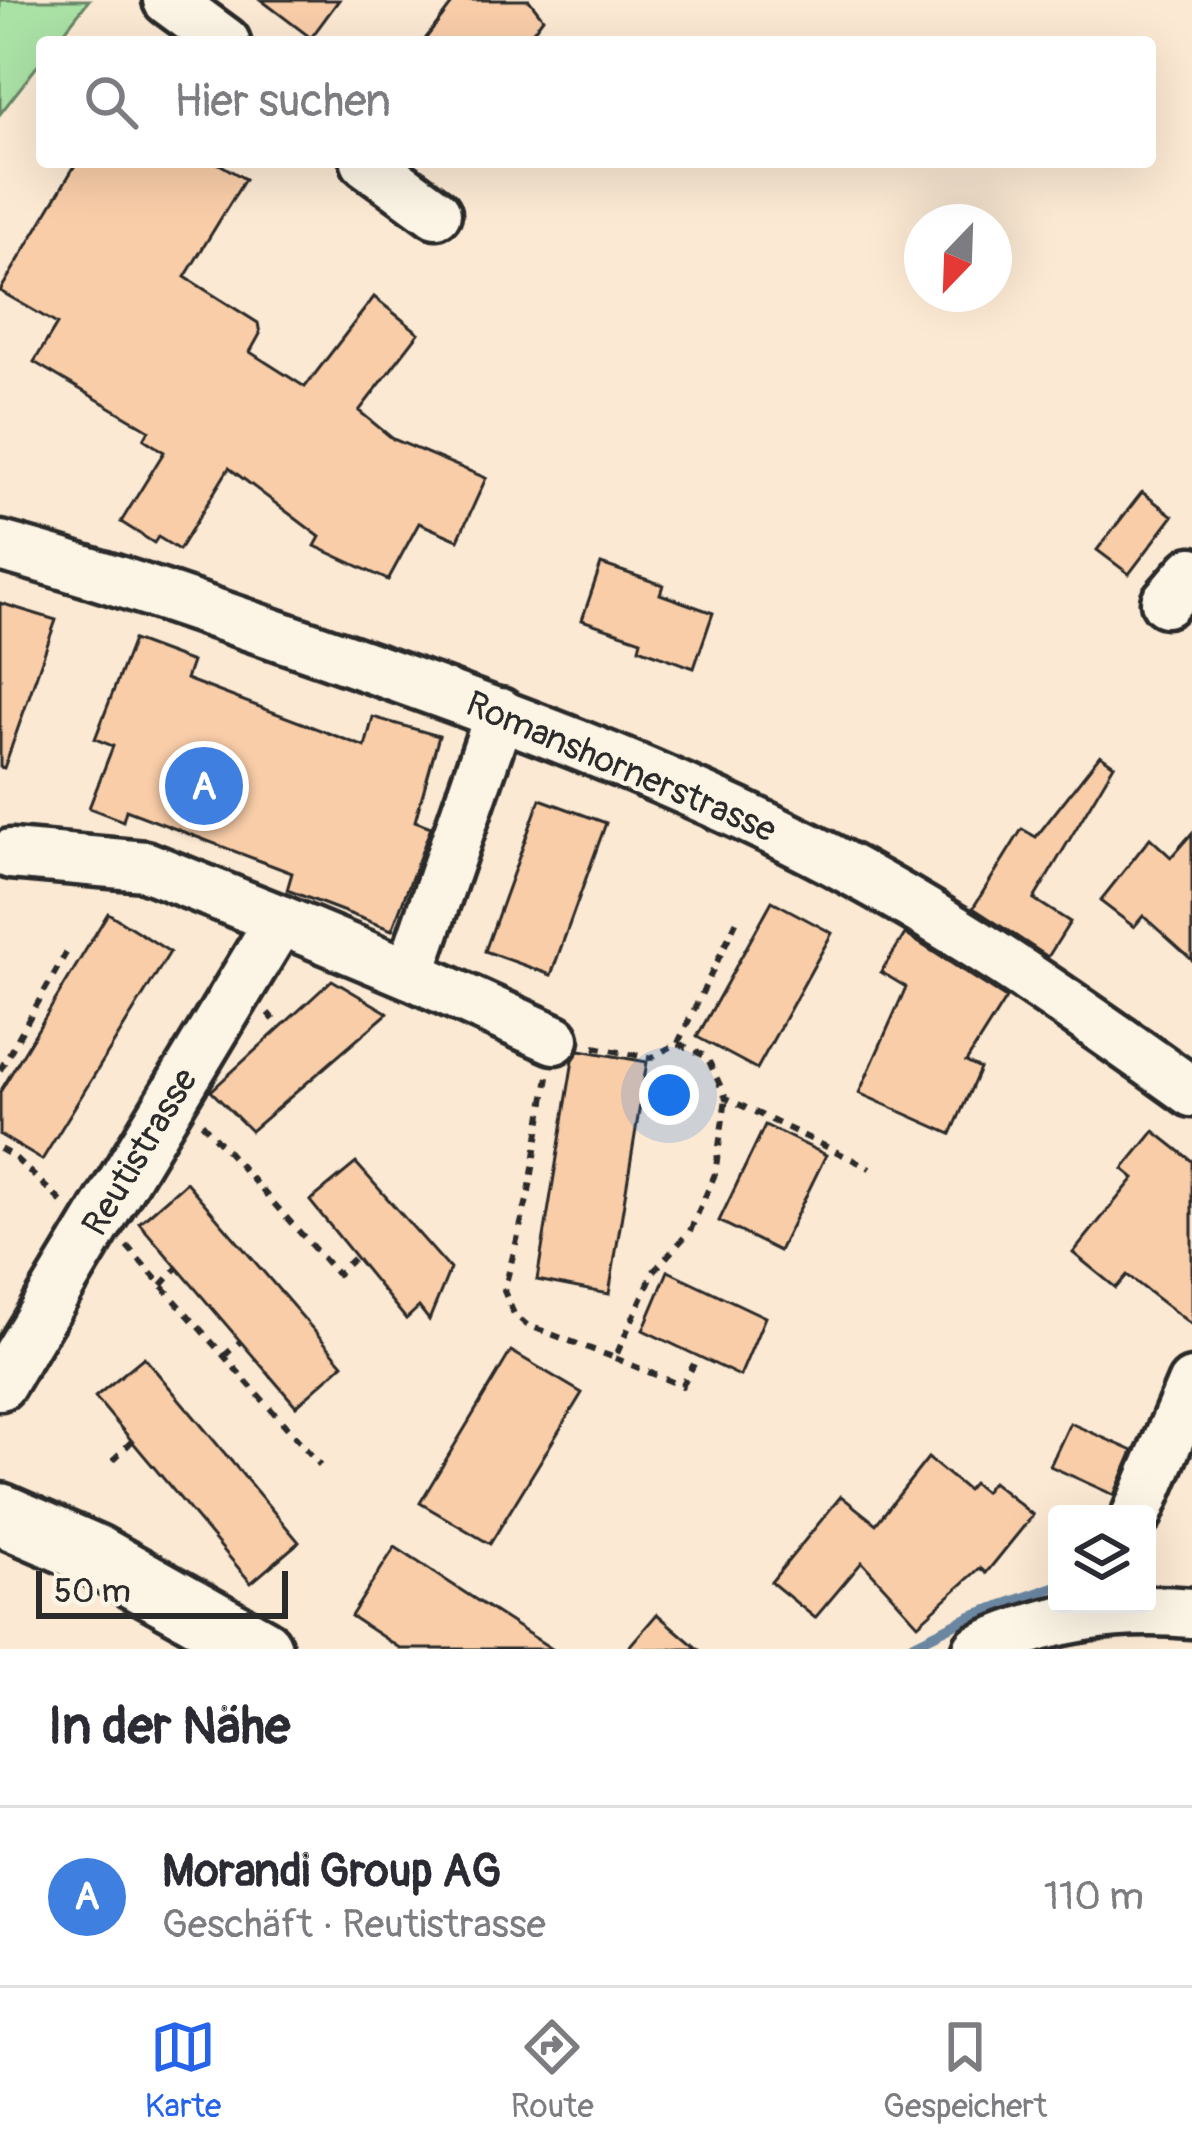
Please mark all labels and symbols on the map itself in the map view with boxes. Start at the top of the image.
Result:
north arrow [904,204,1012,312]
street label: Romanshornerstrasse [459,681,783,853]
pin: A [165,741,243,831]
street label: Reutistrasse [72,1060,208,1244]
your location [639,1065,699,1125]
scale bar [36,1565,288,1618]

